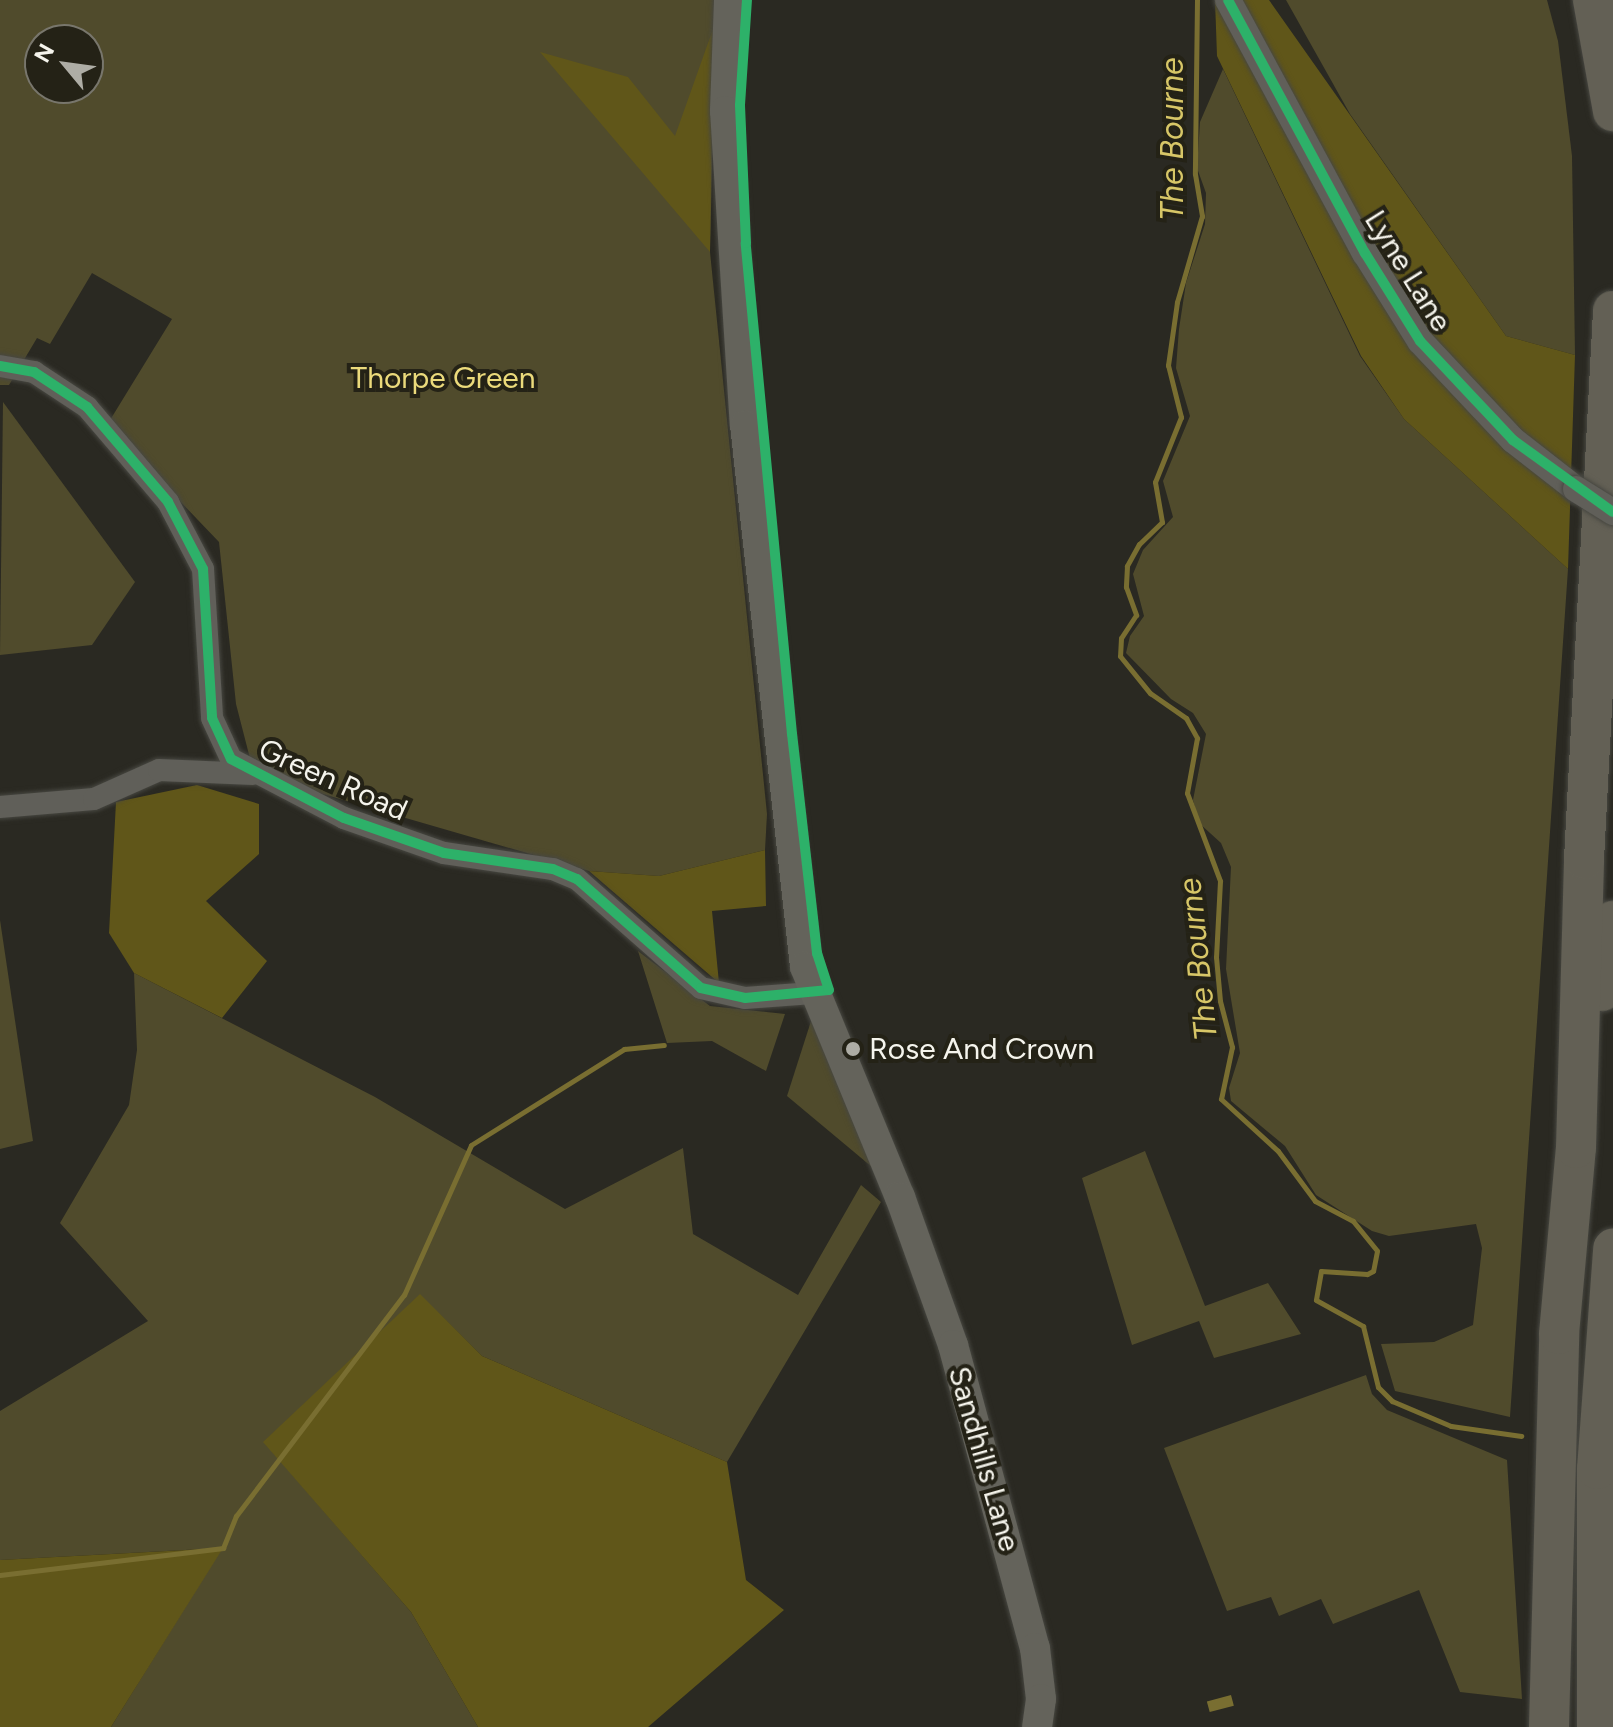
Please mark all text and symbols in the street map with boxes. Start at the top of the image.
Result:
north arrow [24,24,104,104]
text: N [28,39,60,67]
water label: The Bourne [1153,57,1191,221]
street label: Lyne Lane [1357,204,1459,338]
park label: Thorpe Green [351,360,535,396]
street label: Green Road [253,731,413,829]
water label: The Bourne [1170,876,1226,1042]
place label: Rose And Crown [869,1031,1094,1067]
marker: Rose And Crown [844,1040,862,1058]
street label: Sandhills Lane [940,1363,1028,1555]

